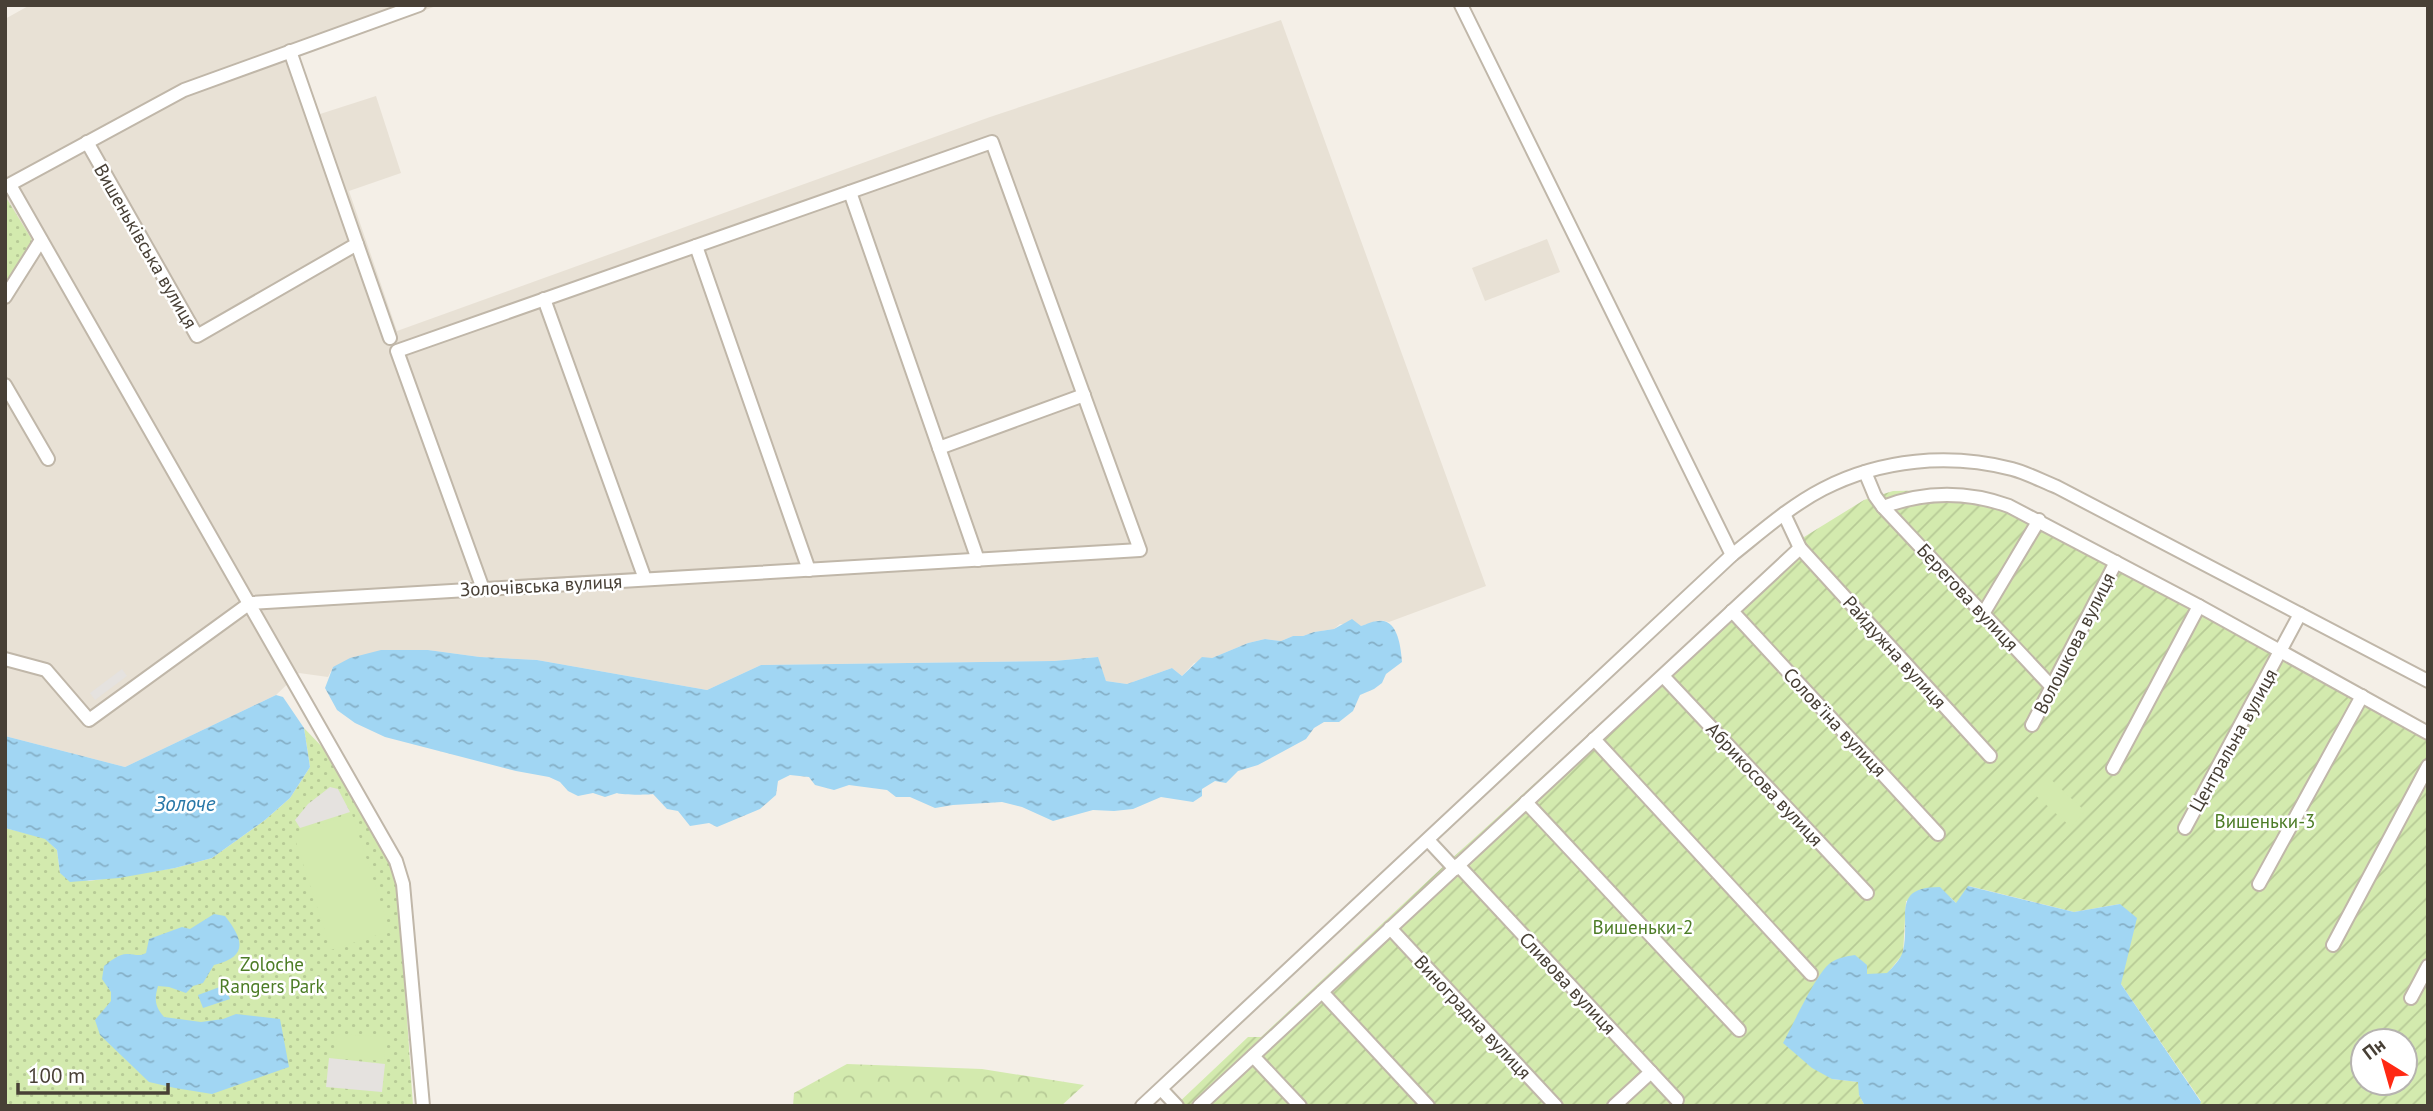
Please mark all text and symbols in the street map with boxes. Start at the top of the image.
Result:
street label: Вишеньківська вулиця [89,159,203,333]
street label: Берегова вулиця [1912,538,2024,656]
street label: Волошкова вулиця [2028,568,2120,718]
street label: Золочівська вулиця [459,569,623,601]
street label: Райдужна вулиця [1838,591,1952,713]
street label: Соловʼїна вулиця [1778,662,1892,782]
street label: Центральна вулиця [2184,664,2282,816]
street label: Абрикосова вулиця [1701,717,1829,851]
water label: Золоче [155,790,216,817]
park label: Вишеньки-3 [2215,809,2315,833]
park label: Вишеньки-2 [1593,915,1693,939]
street label: Сливова вулиця [1514,927,1622,1039]
street label: Виноградна вулиця [1409,950,1537,1084]
park label: Zoloche Rangers Park [219,952,325,998]
north arrow [2349,1027,2419,1097]
text: Пн [2358,1032,2390,1065]
scale bar [18,1052,168,1096]
text: 100 m [28,1062,85,1089]

